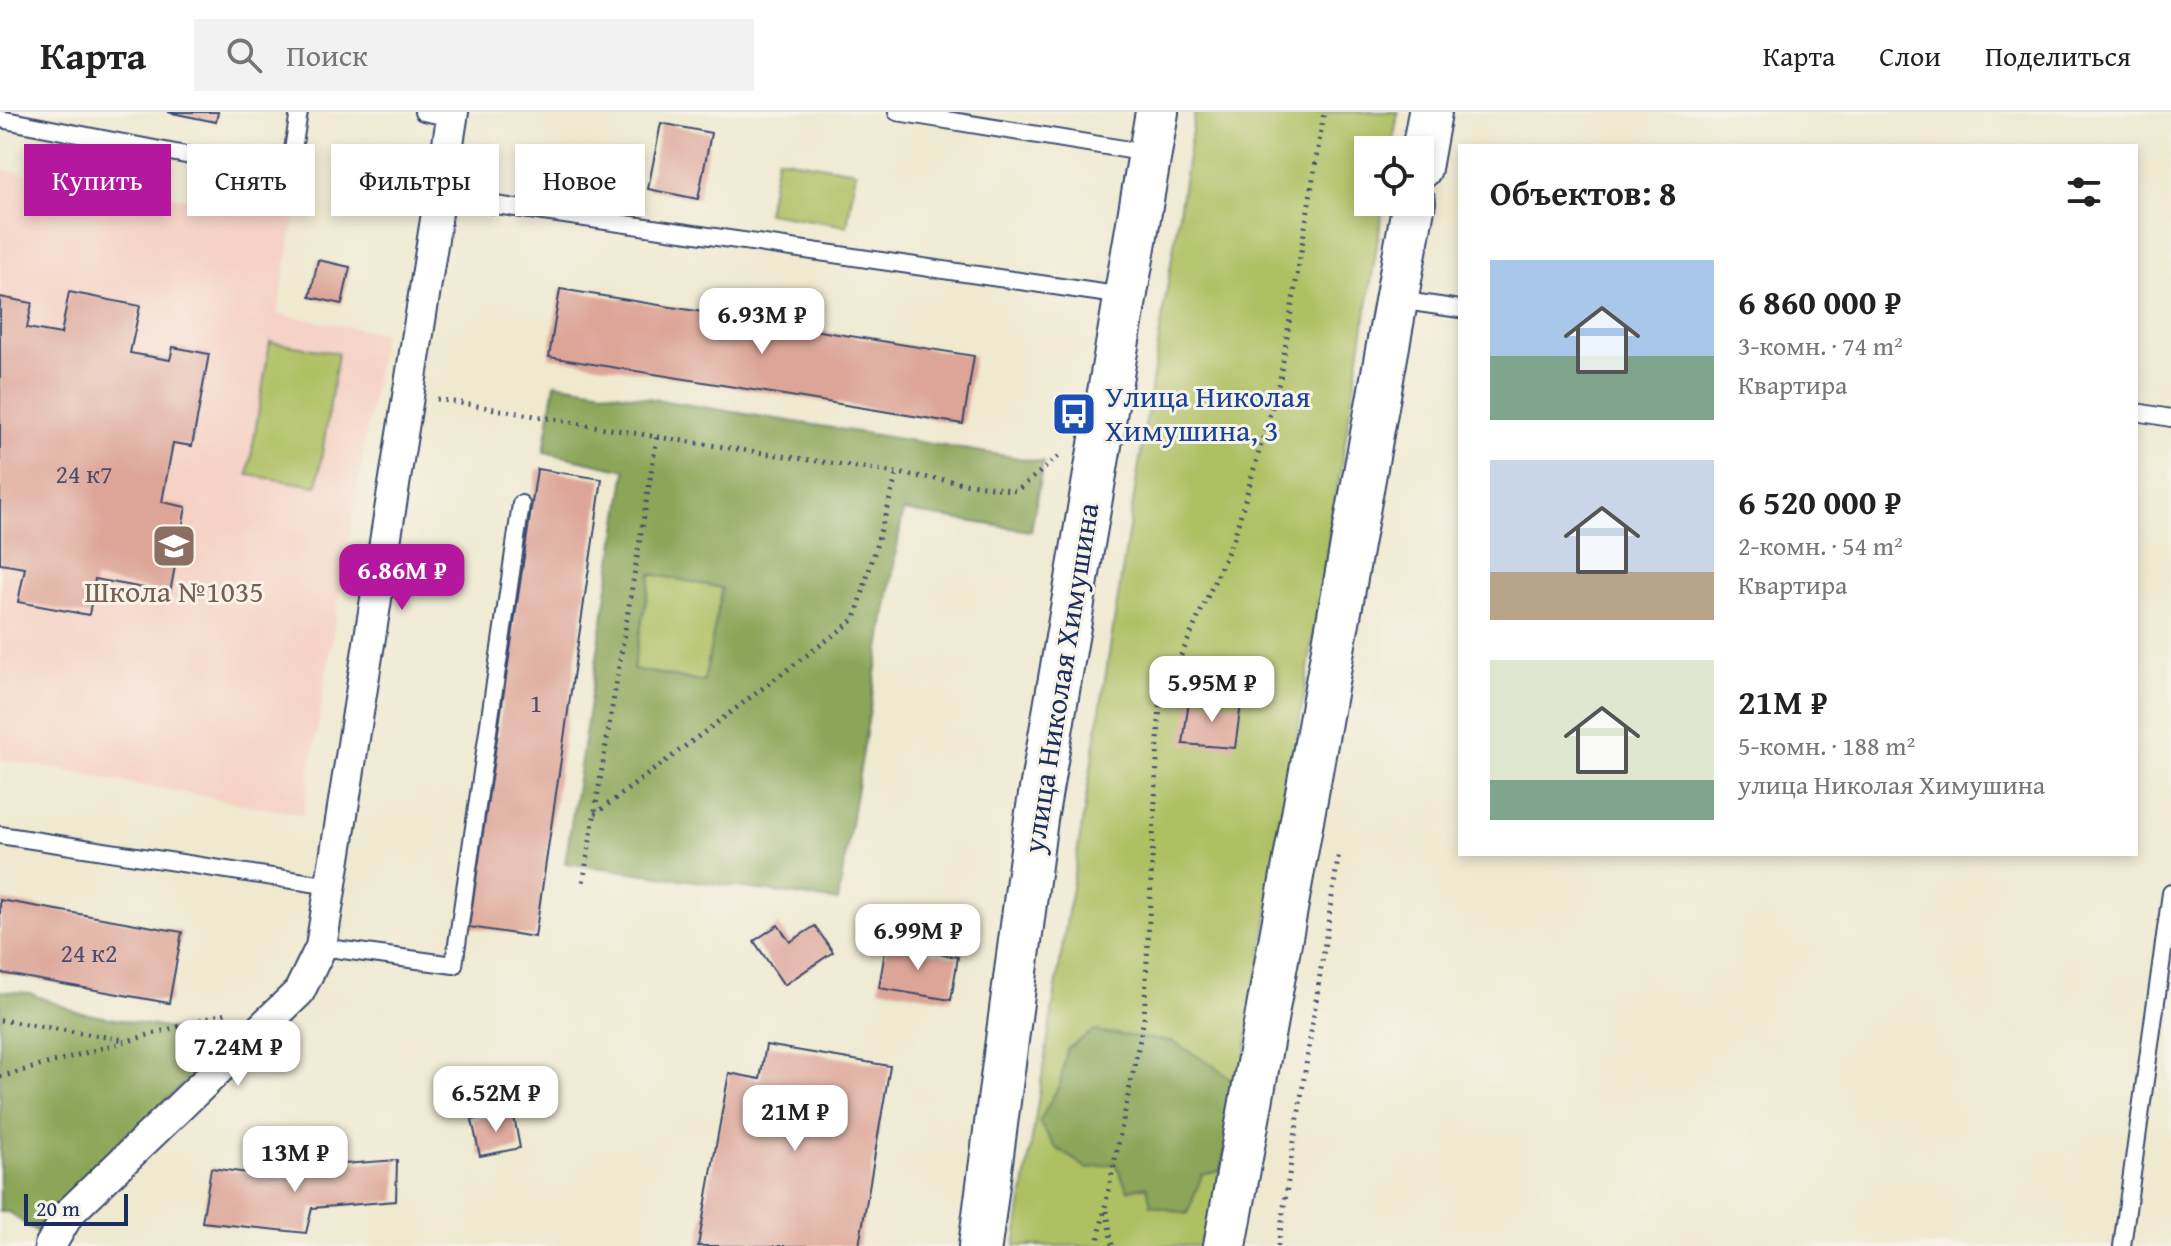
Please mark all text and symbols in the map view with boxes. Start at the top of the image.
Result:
search box [194,19,754,91]
text: Карта [40,27,146,83]
icon: search [222,33,266,77]
text: Поиск [286,33,368,77]
text: Карта [1763,35,1835,76]
text: Слои [1879,35,1941,76]
text: Поделиться [1985,35,2131,76]
map controls [1354,136,1434,216]
button: locate [1354,136,1434,216]
chip: Купить [24,144,171,216]
chip: Снять [187,144,315,216]
chip: Фильтры [331,144,499,216]
chip: Новое [515,144,645,216]
text: Объектов: 8 [1490,168,1676,217]
icon: filters [2062,170,2106,214]
text: 6 860 000 ₽ [1738,277,1901,326]
pin: 6.93M ₽ [688,288,836,356]
icon: home [1554,292,1650,388]
text: 6.93M ₽ [717,294,807,333]
text: 3-комн. · 74 m² [1738,326,1903,365]
text: Квартира [1738,365,1847,404]
place label: Улица Николая Химушина, 3 [1105,374,1310,452]
bus stop icon: Улица Николая Химушина, 3 [1050,390,1098,438]
house number: 24 к7 [56,454,112,493]
text: 6 520 000 ₽ [1738,477,1901,526]
icon: home [1554,492,1650,588]
street label: улица Николая Химушина [1010,499,1110,857]
school or university icon: Школа №1035 [150,522,198,570]
text: 2-комн. · 54 m² [1738,526,1903,565]
pin: 6.86M ₽ [328,544,476,612]
text: 6.86M ₽ [357,550,447,589]
text: Квартира [1738,565,1847,604]
place label: Школа №1035 [84,569,264,613]
pin: 5.95M ₽ [1138,656,1286,724]
text: 5.95M ₽ [1167,662,1257,701]
text: 21M ₽ [1738,677,1828,726]
house number: 1 [530,683,542,722]
icon: home [1554,692,1650,788]
text: 5-комн. · 188 m² [1738,726,1915,765]
text: улица Николая Химушина [1738,765,2045,804]
pin: 6.99M ₽ [844,904,992,972]
text: 6.99M ₽ [873,910,963,949]
house number: 24 к2 [61,933,117,972]
pin: 7.24M ₽ [164,1020,312,1088]
text: 7.24M ₽ [193,1026,283,1065]
pin: 6.52M ₽ [422,1066,570,1134]
text: 6.52M ₽ [451,1072,541,1111]
pin: 21M ₽ [739,1085,851,1153]
text: 21M ₽ [761,1091,829,1130]
pin: 13M ₽ [239,1126,351,1194]
text: 13M ₽ [261,1132,329,1171]
scale bar [24,1190,128,1226]
text: 20 m [36,1192,80,1224]

